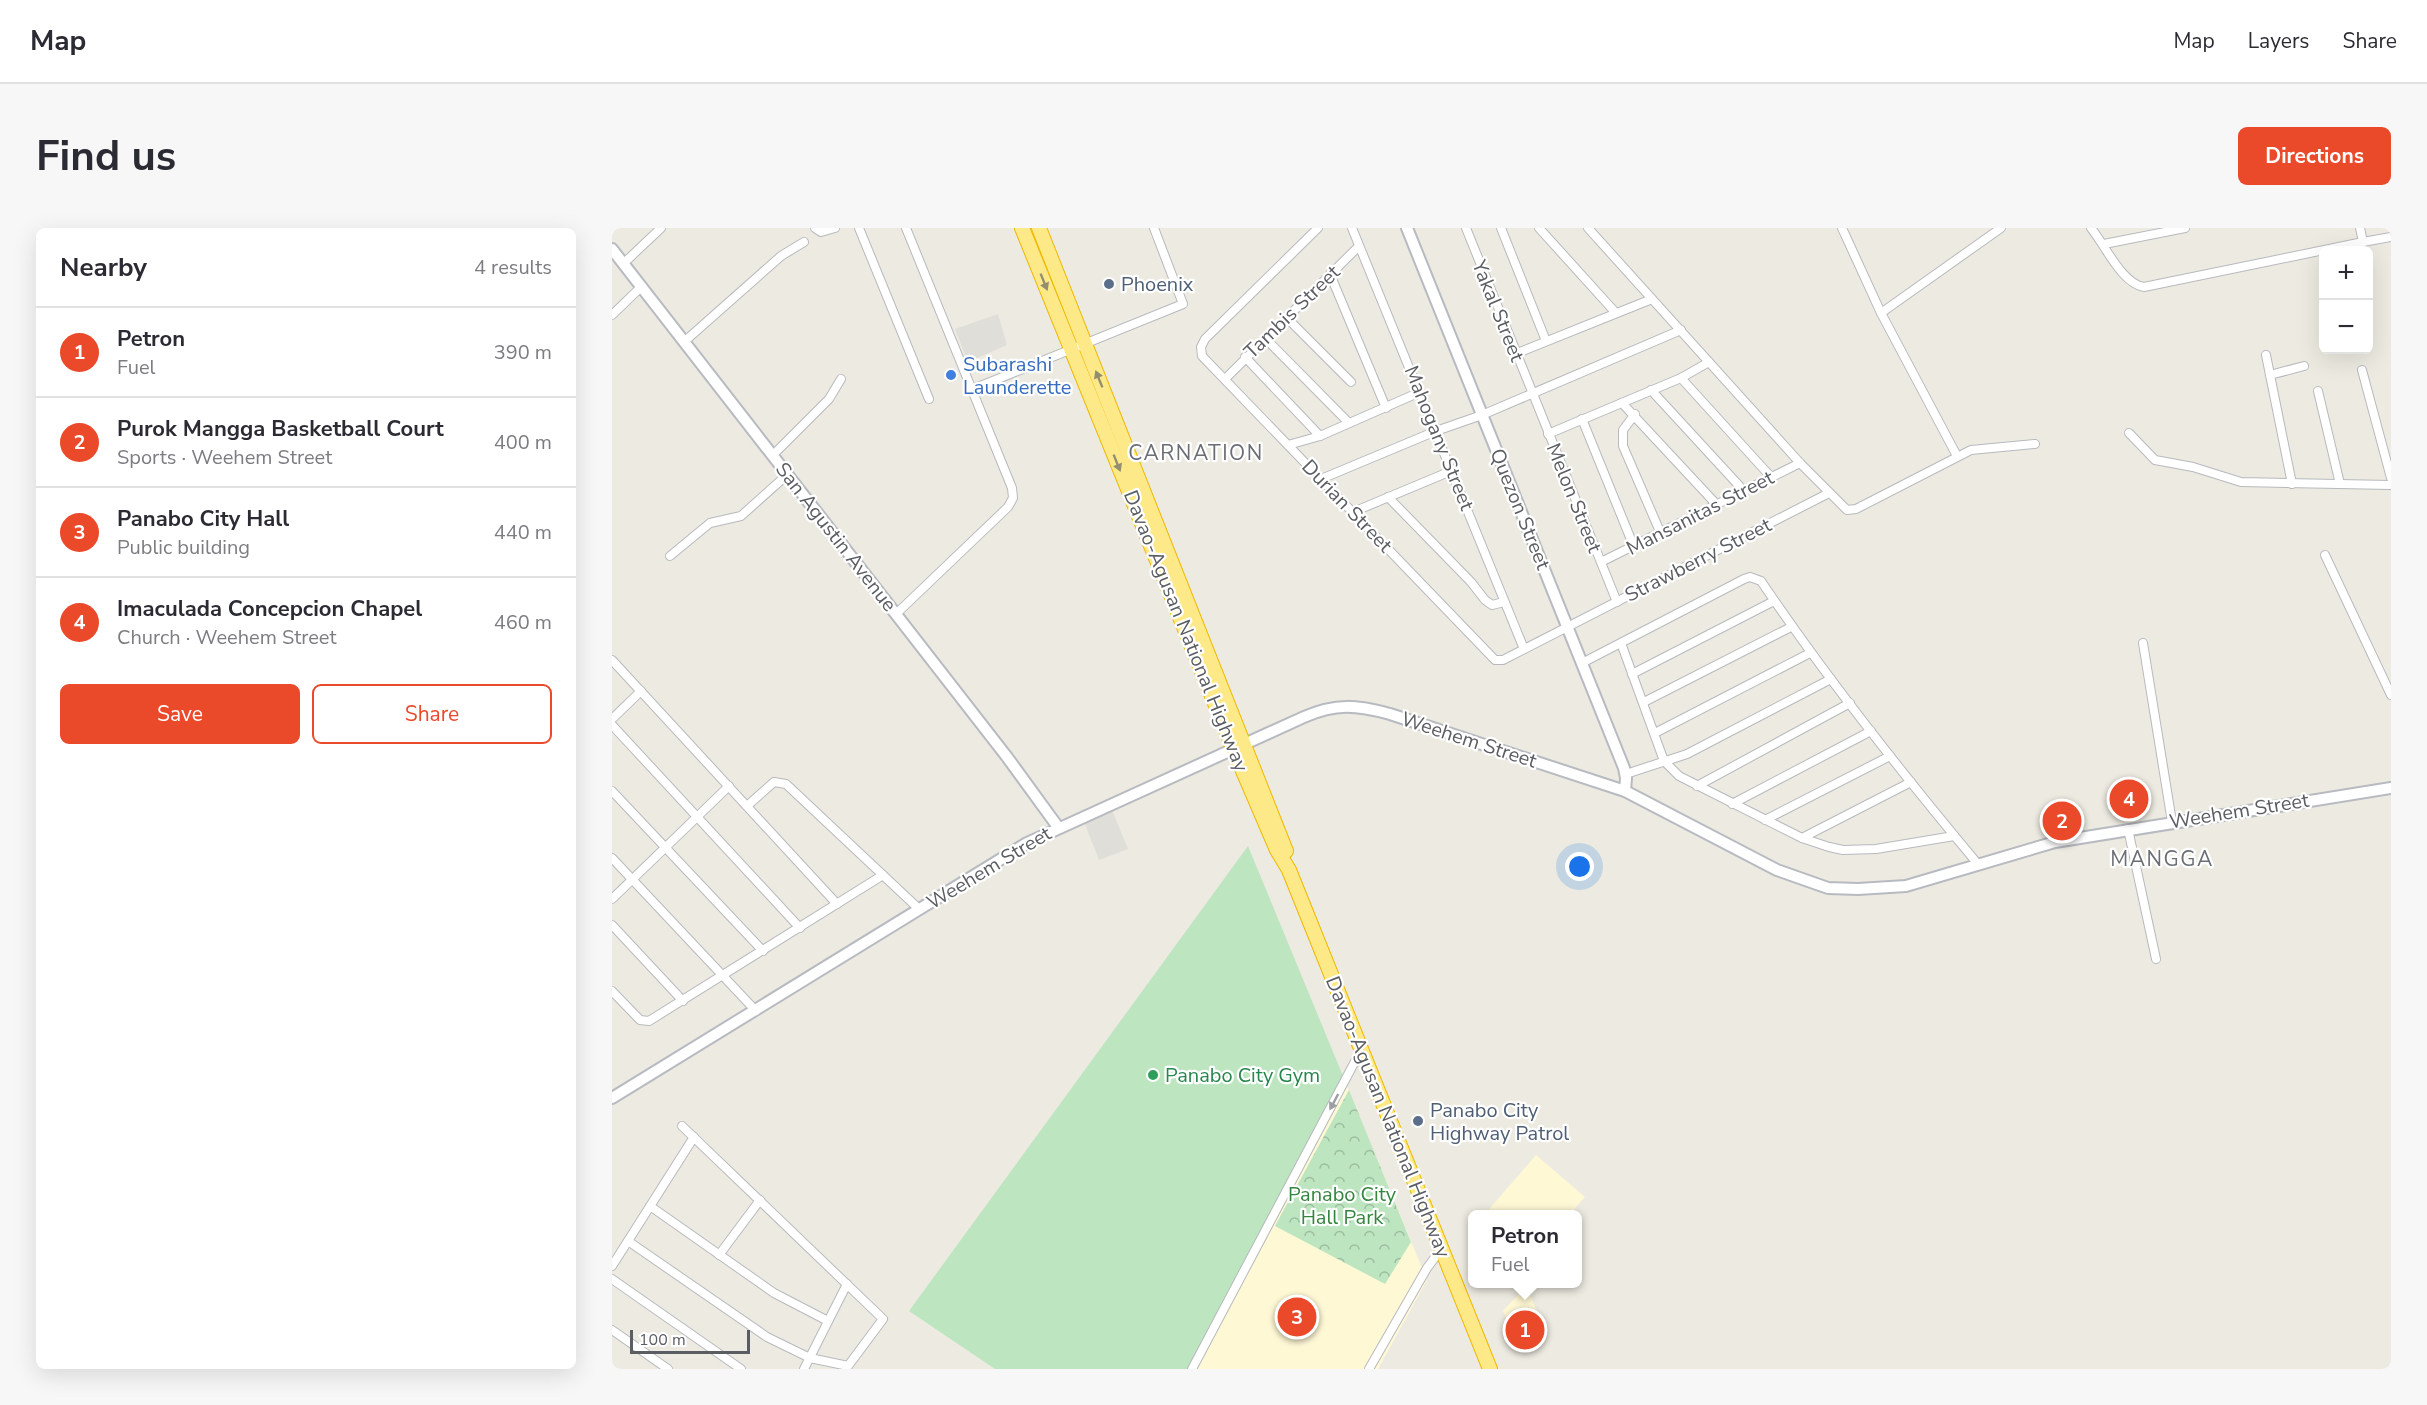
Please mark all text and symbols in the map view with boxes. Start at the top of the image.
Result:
text: Map [30,22,86,60]
text: Map [2173,27,2215,55]
text: Layers [2248,27,2309,55]
text: Share [2342,27,2397,55]
button: Directions [2238,127,2391,185]
text: Find us [36,128,176,185]
map controls [2319,246,2373,354]
button: + [2319,246,2373,300]
text: Nearby [60,250,147,285]
text: 4 results [474,254,552,281]
street label: Yakal Street [1465,255,1531,367]
street label: Tambis Street [1238,259,1347,365]
place label: Phoenix [1121,271,1194,298]
one-way arrow [1040,273,1049,291]
marker: Phoenix [1102,277,1116,291]
button: − [2319,300,2373,354]
text: Petron [117,324,185,354]
text: 1 [74,339,86,366]
text: 390 m [494,339,552,366]
place label: Subarashi Launderette [963,351,1071,401]
text: Fuel [117,354,156,381]
street label: Mahogany Street [1398,362,1481,515]
marker: Subarashi Launderette [944,368,958,382]
one-way arrow [1094,369,1104,387]
text: Purok Mangga Basketball Court [117,414,444,444]
text: 2 [74,429,86,456]
text: 400 m [494,429,552,456]
district label: CARNATION [1128,439,1264,467]
street label: Melon Street [1540,439,1609,558]
text: Sports · Weehem Street [117,444,332,471]
street label: Quezon Street [1483,444,1557,575]
one-way arrow [1113,454,1122,472]
street label: Durian Street [1296,454,1399,559]
street label: San Agustin Avenue [769,457,903,617]
street label: Mansanitas Street [1622,464,1779,562]
street label: Davao-Agusan National Highway [1117,486,1255,776]
text: Panabo City Hall [117,504,289,534]
street label: Strawberry Street [1620,511,1777,609]
text: 3 [74,519,86,546]
text: 440 m [494,519,552,546]
text: Public building [117,534,250,561]
text: Imaculada Concepcion Chapel [117,594,422,624]
text: 4 [74,609,86,636]
text: 460 m [494,609,552,636]
text: Church · Weehem Street [117,624,336,651]
button: Save [60,684,300,744]
button: Share [312,684,552,744]
street label: Weehem Street [1398,705,1541,775]
pin: 4 [2110,776,2149,822]
street label: Weehem Street [2167,786,2312,835]
pin: 2 [2042,798,2082,844]
street label: Weehem Street [922,820,1057,916]
district label: MANGGA [2110,845,2214,873]
your location [1565,852,1594,881]
street label: Davao-Agusan National Highway [1319,972,1457,1262]
place label: Panabo City Gym [1165,1062,1320,1089]
marker: Panabo City Gym [1146,1068,1160,1082]
one-way arrow [1329,1094,1339,1111]
place label: Panabo City Highway Patrol [1430,1097,1569,1147]
marker: Panabo City Highway Patrol [1411,1114,1425,1128]
park label: Panabo City Hall Park [1288,1181,1397,1231]
popup [1468,1210,1582,1288]
text: Petron [1491,1221,1559,1251]
text: Fuel [1491,1251,1529,1278]
pin: 3 [1278,1294,1316,1340]
pin: 1 [1506,1308,1544,1352]
scale bar [630,1327,750,1354]
text: 100 m [639,1329,686,1351]

